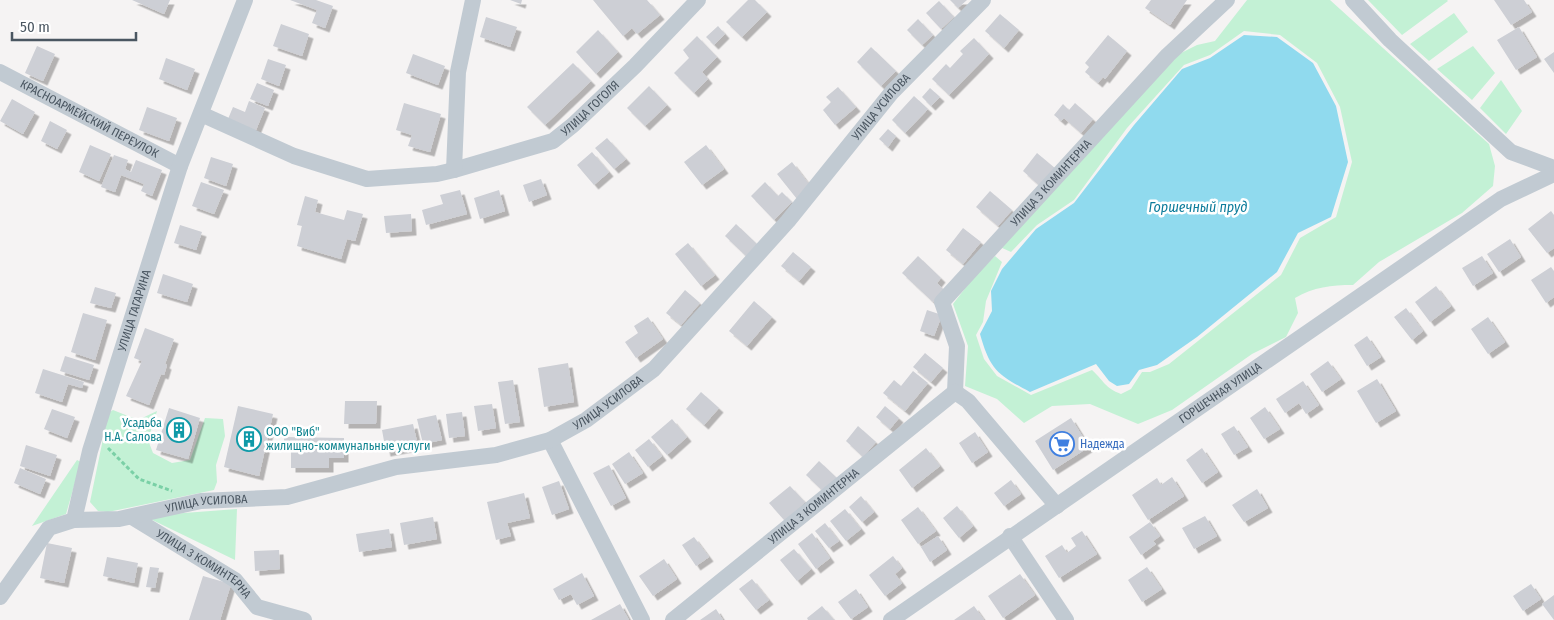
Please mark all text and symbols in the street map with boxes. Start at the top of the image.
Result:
scale bar [12,10,136,42]
text: 50 m [20,18,50,36]
street label: УЛИЦА УСИЛОВА [848,70,914,144]
street label: КРАСНОАРМЕЙСКИЙ ПЕРЕУЛОК [18,77,162,161]
street label: УЛИЦА ГОГОЛЯ [557,78,622,139]
street label: УЛИЦА 3 КОМИНТЕРНА [1007,136,1095,230]
water label: Горшечный пруд [1148,199,1248,216]
street label: УЛИЦА ГАГАРИНА [115,267,154,354]
street label: ГОРШЕЧНАЯ УЛИЦА [1176,359,1265,426]
street label: УЛИЦА УСИЛОВА [570,372,646,433]
place label: Усадьба Н.А. Салова [104,416,162,444]
building icon: Усадьба Н.А. Салова [166,417,192,443]
place label: ООО "Виб" жилищно-коммунальные услуги [266,425,430,453]
building icon: ООО "Виб" жилищно-коммунальные услуги [236,426,262,452]
supermarket icon: Надежда [1049,431,1075,457]
place label: Надежда [1080,437,1125,451]
street label: УЛИЦА 3 КОМИНТЕРНА [765,465,862,548]
street label: УЛИЦА УСИЛОВА [163,492,248,516]
street label: УЛИЦА 3 КОМИНТЕРНА [153,526,254,602]

